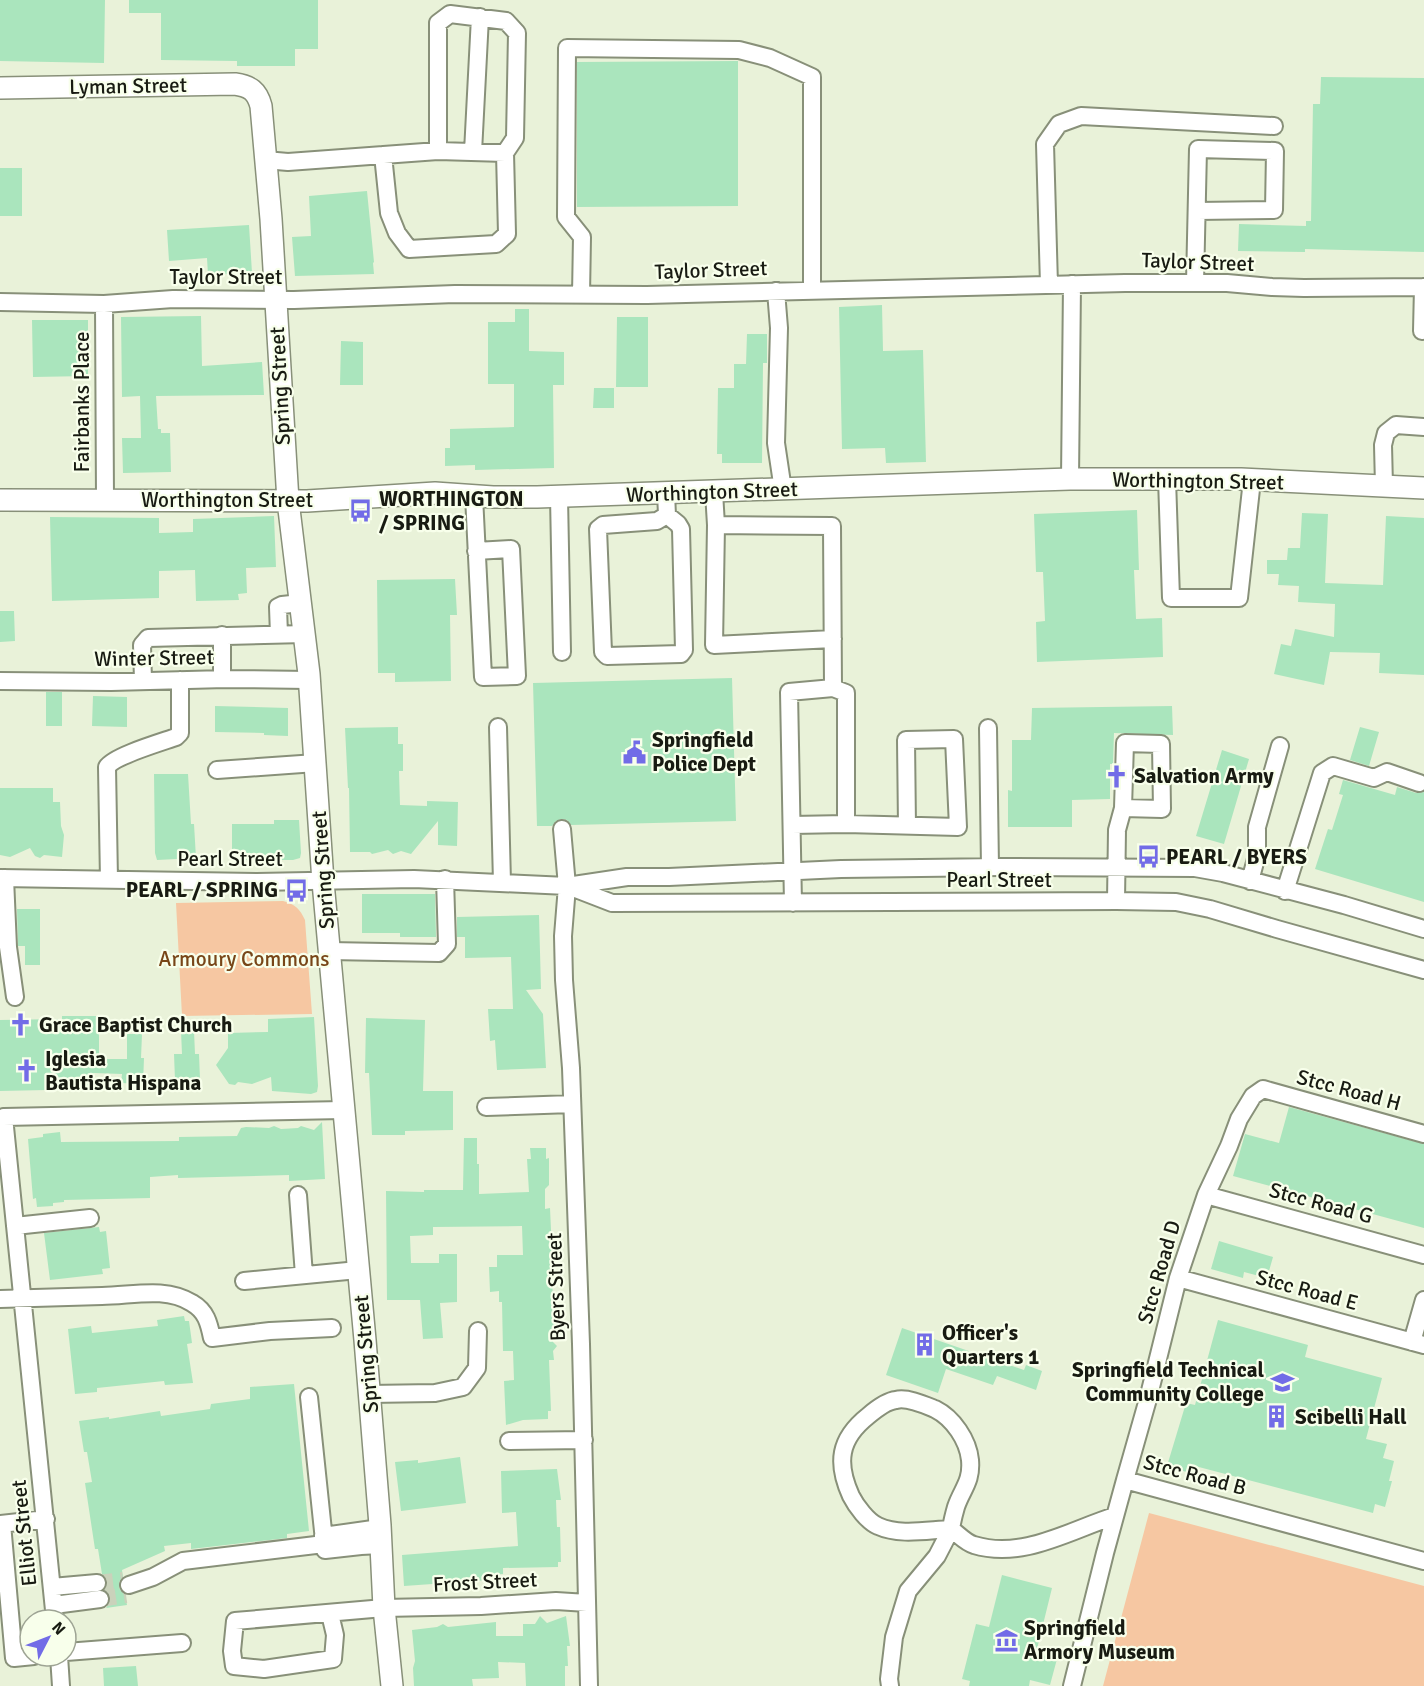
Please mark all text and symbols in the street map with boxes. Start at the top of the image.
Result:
street label: Lyman Street [69,72,187,100]
street label: Taylor Street [1141,247,1255,277]
street label: Taylor Street [654,255,768,285]
street label: Taylor Street [170,264,282,290]
street label: Spring Street [264,326,296,446]
street label: Fairbanks Place [69,332,95,472]
street label: Worthington Street [1112,467,1284,495]
street label: Worthington Street [626,476,798,508]
place label: WORTHINGTON / SPRING [379,486,524,536]
street label: Worthington Street [141,487,313,513]
bus stop icon: WORTHINGTON / SPRING [348,498,374,524]
street label: Winter Street [94,644,214,672]
place label: Springfield Police Dept [652,727,756,777]
public building icon: Springfield Police Dept [621,739,647,765]
church icon: Salvation Army [1103,763,1129,789]
place label: Salvation Army [1134,763,1274,789]
street label: Spring Street [306,810,340,930]
bus stop icon: PEARL / BYERS [1135,844,1161,870]
place label: PEARL / BYERS [1166,844,1307,870]
street label: Pearl Street [177,846,283,872]
street label: Pearl Street [946,867,1052,893]
place label: PEARL / SPRING [126,877,278,903]
bus stop icon: PEARL / SPRING [283,877,309,903]
park label: Armoury Commons [159,946,329,972]
church icon: Grace Baptist Church [8,1012,34,1038]
place label: Grace Baptist Church [39,1012,232,1038]
place label: Iglesia Bautista Hispana [45,1046,201,1096]
church icon: Iglesia Bautista Hispana [14,1058,40,1084]
street label: Stcc Road H [1294,1064,1404,1116]
street label: Stcc Road G [1266,1177,1376,1229]
street label: Stcc Road D [1132,1217,1186,1327]
street label: Byers Street [541,1232,571,1342]
street label: Stcc Road E [1253,1264,1361,1316]
street label: Spring Street [348,1294,384,1414]
place label: Officer's Quarters 1 [942,1320,1039,1370]
building icon: Officer's Quarters 1 [911,1332,937,1358]
place label: Springfield Technical Community College [1072,1357,1264,1407]
school or university icon: Springfield Technical Community College [1269,1369,1295,1395]
building icon: Scibelli Hall [1264,1404,1290,1430]
place label: Scibelli Hall [1295,1404,1407,1430]
street label: Stcc Road B [1141,1449,1249,1501]
street label: Elliot Street [5,1478,43,1588]
street label: Frost Street [432,1566,538,1598]
north arrow [18,1608,78,1668]
place label: Springfield Armory Museum [1024,1615,1175,1665]
text: N [47,1618,70,1639]
museum icon: Springfield Armory Museum [993,1627,1019,1653]

